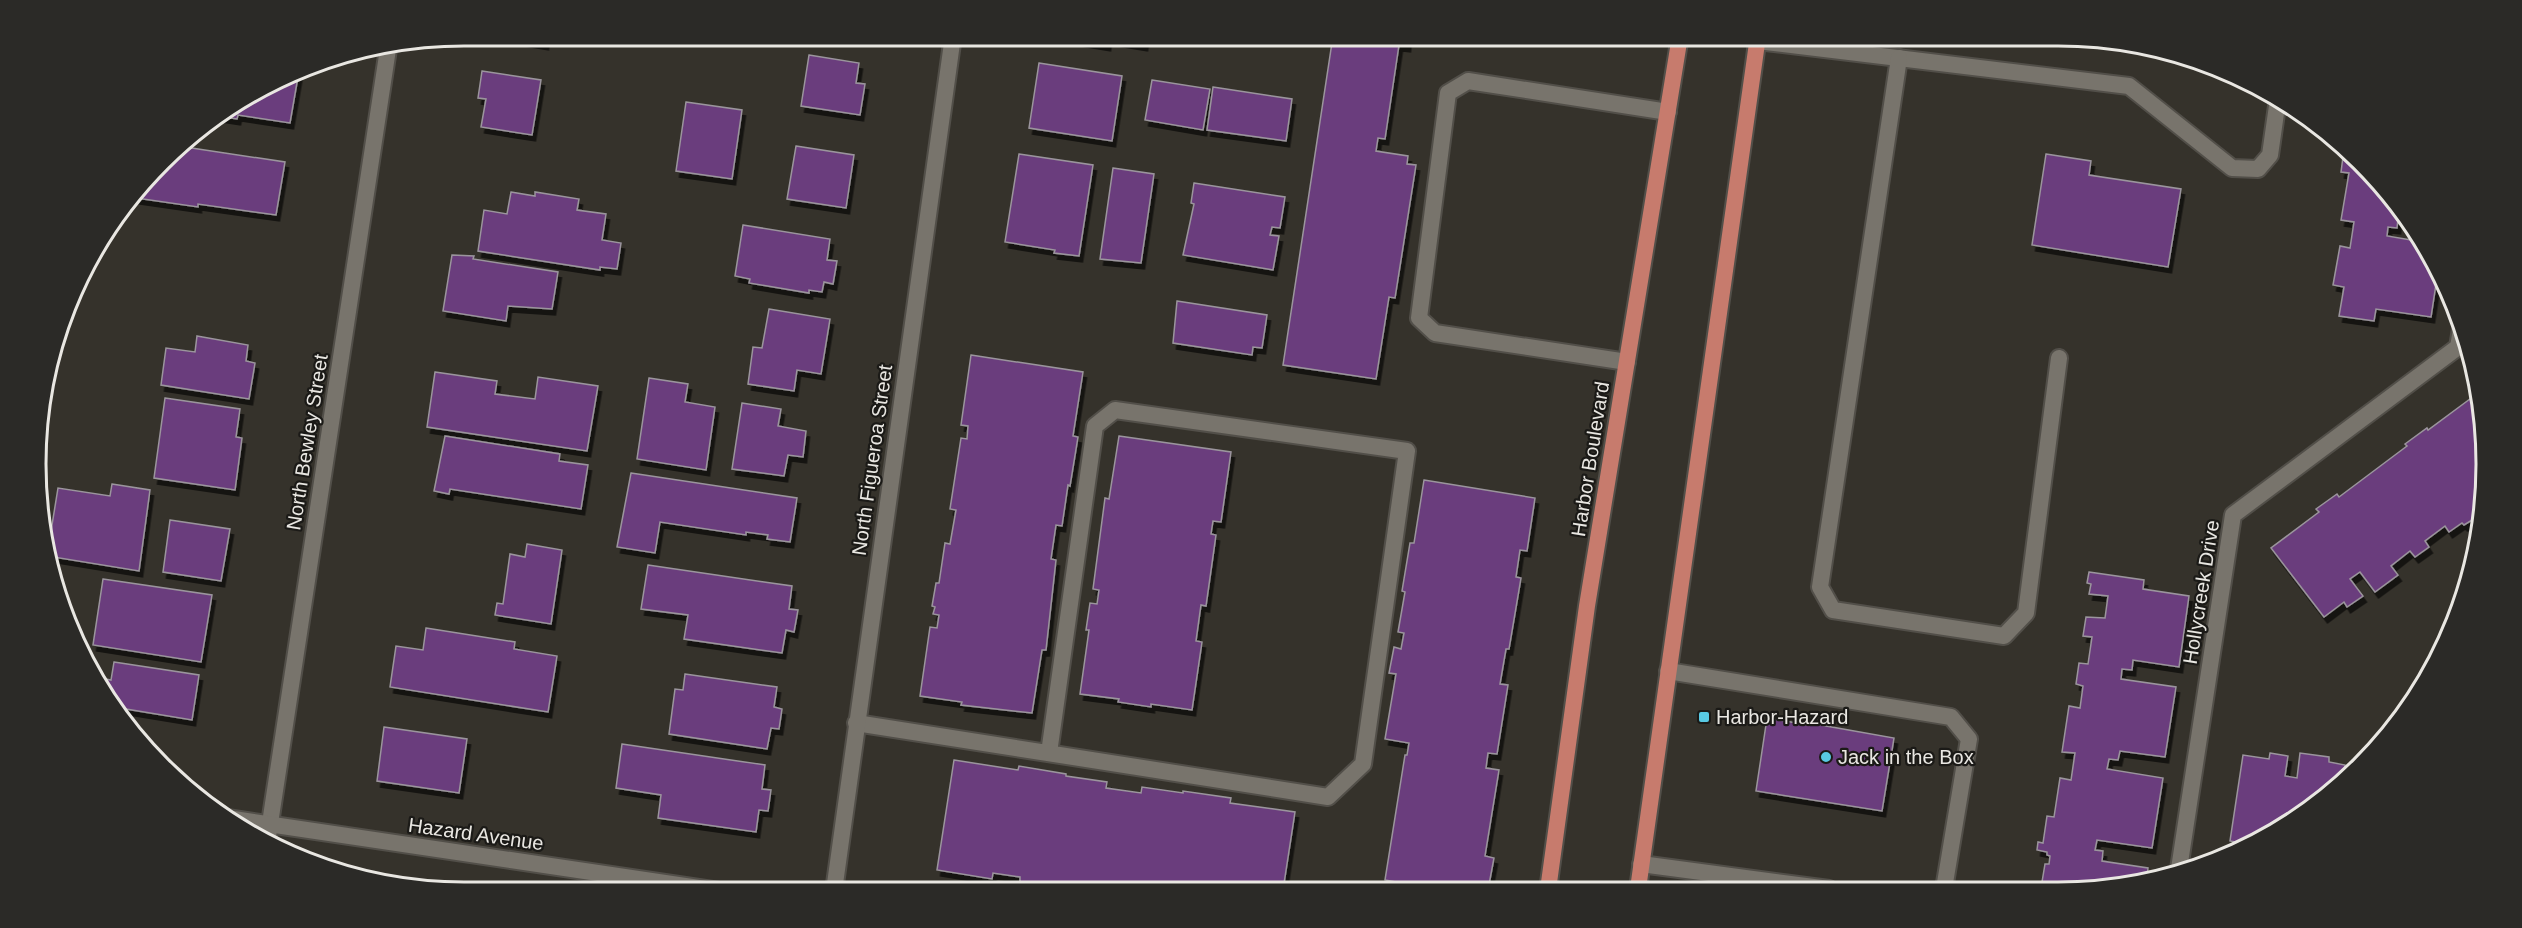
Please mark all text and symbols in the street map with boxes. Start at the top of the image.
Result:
street label: North Bewley Street [282,352,332,532]
street label: North Figueroa Street [848,363,896,557]
street label: Harbor Boulevard [1567,380,1613,538]
street label: Hollycreek Drive [2179,518,2223,666]
place label: Harbor-Hazard [1716,706,1848,728]
marker: Harbor-Hazard [1697,710,1711,724]
place label: Jack in the Box [1838,746,1974,768]
marker: Jack in the Box [1819,750,1833,764]
street label: Hazard Avenue [407,814,545,854]

